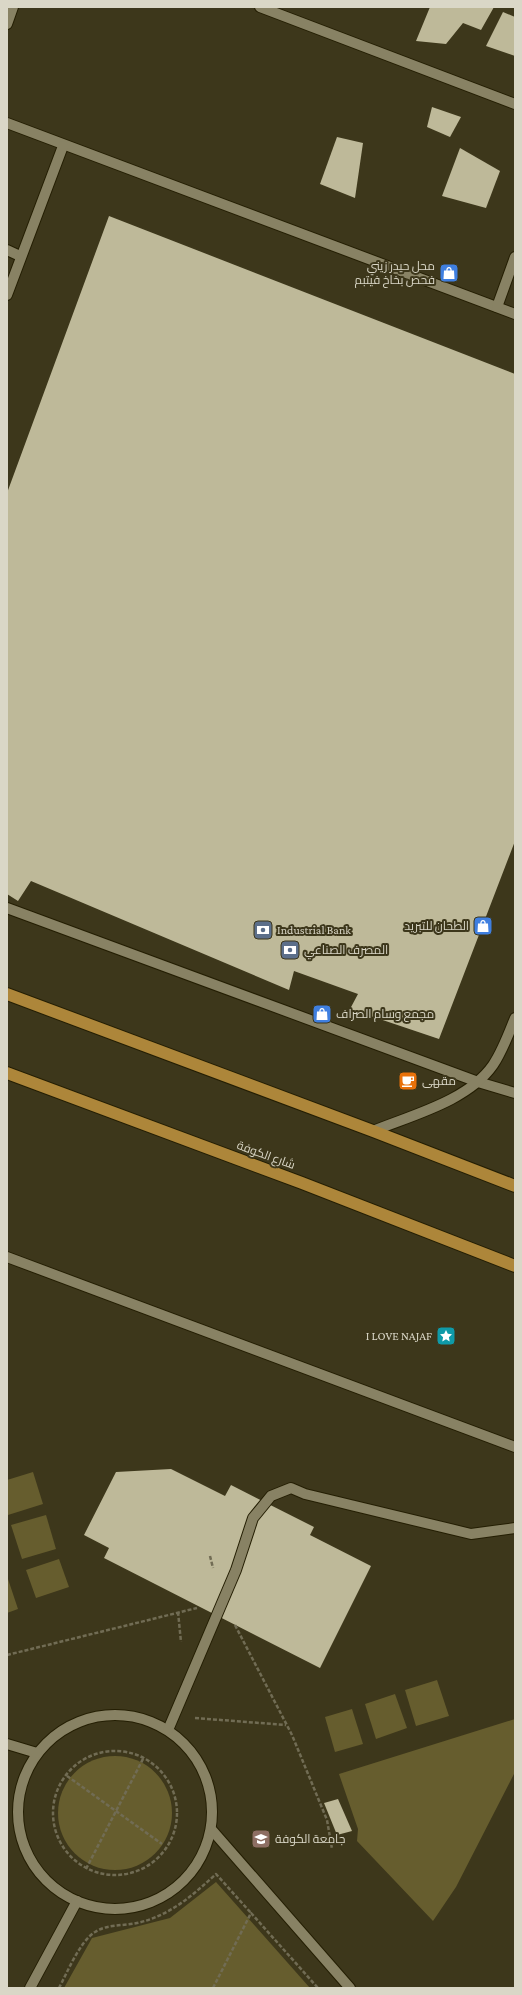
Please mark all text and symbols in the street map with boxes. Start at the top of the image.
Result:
place label: محل حيدر زيني فحص بخاخ فيتبم [355,259,435,288]
shop icon: محل حيدر زيني فحص بخاخ فيتبم [438,262,460,284]
shop icon: الطحان للتبريد [472,915,494,937]
bank icon: Industrial Bank [252,919,274,941]
place label: الطحان للتبريد [404,919,469,933]
place label: Industrial Bank [277,923,351,937]
bank icon: المصرف الصناعي [279,939,301,961]
place label: المصرف الصناعي [304,943,388,960]
shop icon: مجمع وسام الصراف [311,1003,333,1025]
place label: مجمع وسام الصراف [336,1007,434,1022]
cafe icon: مقهى [397,1070,419,1092]
place label: مقهى [422,1074,456,1088]
street label: شارع الكوفة [235,1138,297,1173]
place icon: I LOVE NAJAF [435,1325,457,1347]
place label: I LOVE NAJAF [366,1329,432,1343]
school or university icon: جامعة الكوفة [250,1828,272,1850]
place label: جامعة الكوفة [275,1832,345,1846]

